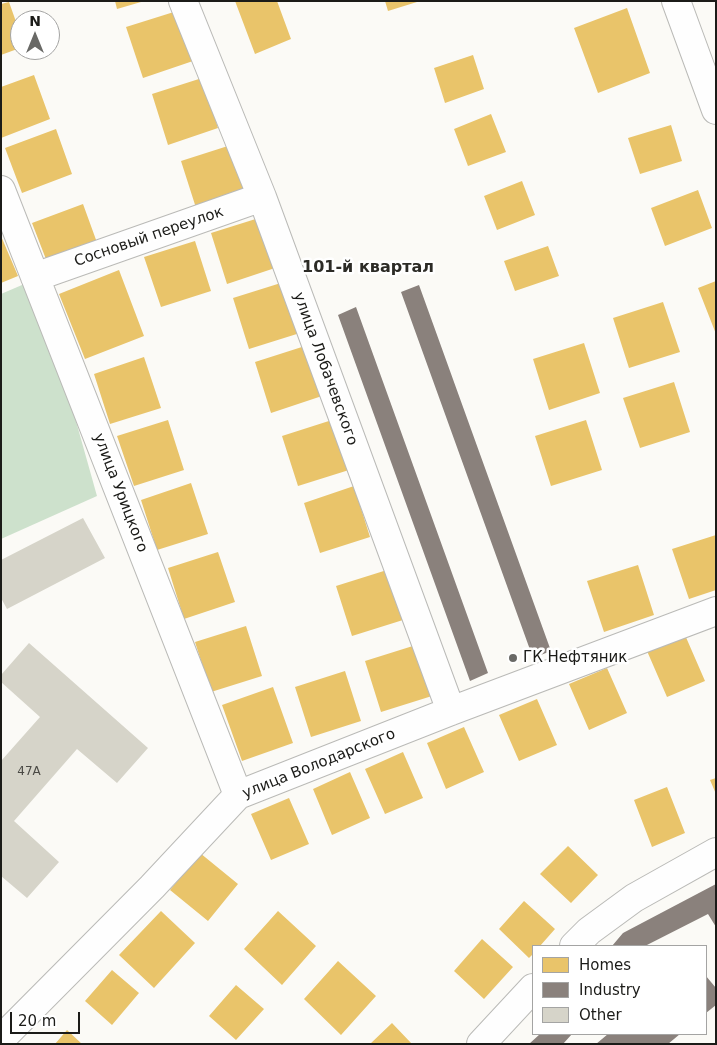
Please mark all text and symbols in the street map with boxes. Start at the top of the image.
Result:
north arrow [10,10,60,60]
text: N [29,13,41,29]
street label: Сосновый переулок [72,203,226,271]
district label: 101-й квартал [302,258,434,278]
street label: улица Лобачевского [289,290,361,448]
street label: улица Урицкого [89,431,151,555]
place label: ГК Нефтяник [523,649,627,667]
marker: ГК Нефтяник [507,652,519,664]
street label: улица Володарского [240,725,398,803]
house number: 47А [17,765,41,779]
legend [532,945,707,1035]
text: Homes [579,956,631,974]
text: Industry [579,981,641,999]
scale bar [12,1002,82,1034]
text: Other [579,1006,622,1024]
text: 20 m [18,1012,56,1030]

